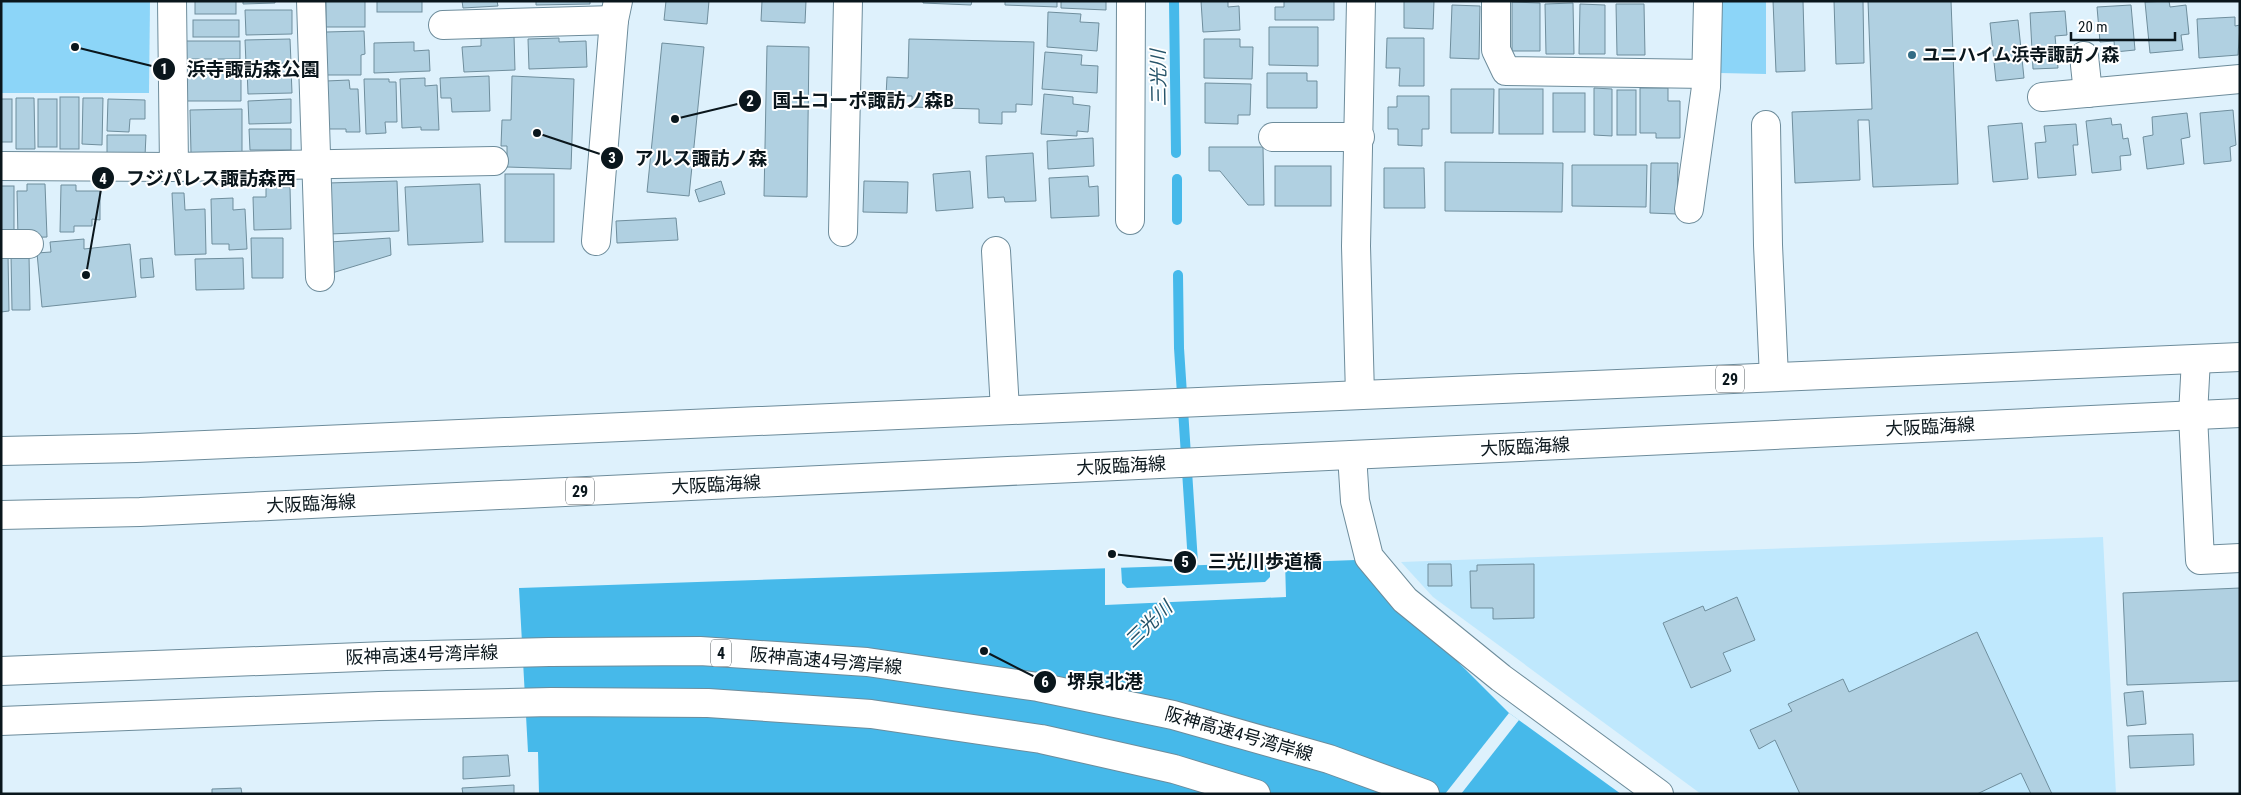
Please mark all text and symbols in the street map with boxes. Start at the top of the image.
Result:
scale bar [2071,10,2175,42]
text: 20 m [2078,18,2108,36]
place label: ユニハイム浜寺諏訪ノ森 [1922,44,2119,65]
water label: 三光川 [1146,47,1170,107]
marker: ユニハイム浜寺諏訪ノ森 [1906,49,1918,61]
callout: 浜寺諏訪森公園 [152,52,330,86]
text: 浜寺諏訪森公園 [186,58,320,81]
text: 1 [160,60,168,78]
callout: 国土コーポ諏訪ノ森B [738,84,964,118]
text: 国土コーポ諏訪ノ森B [772,89,954,112]
text: 2 [746,92,754,110]
callout: アルス諏訪ノ森 [599,141,777,175]
text: アルス諏訪ノ森 [635,147,767,170]
text: 3 [608,149,616,167]
callout: フジパレス諏訪森西 [91,161,307,195]
text: フジパレス諏訪森西 [126,167,296,190]
text: 4 [99,170,107,188]
road number: 29 [1716,366,1744,392]
street label: 大阪臨海線 [1884,414,1975,439]
street label: 大阪臨海線 [1479,434,1570,459]
street label: 大阪臨海線 [1075,453,1166,478]
street label: 大阪臨海線 [670,472,761,497]
road number: 29 [566,478,594,504]
street label: 大阪臨海線 [265,491,356,516]
callout: 三光川歩道橋 [1173,545,1332,579]
text: 三光川歩道橋 [1208,550,1322,573]
text: 5 [1181,553,1189,571]
water label: 三光川 [1120,595,1178,652]
road number: 4 [711,640,731,666]
street label: 阪神高速4号湾岸線 [345,641,499,668]
street label: 阪神高速4号湾岸線 [749,643,903,678]
callout: 堺泉北港 [1032,665,1153,699]
text: 堺泉北港 [1067,670,1143,693]
text: 6 [1041,673,1049,691]
street label: 阪神高速4号湾岸線 [1163,702,1316,765]

